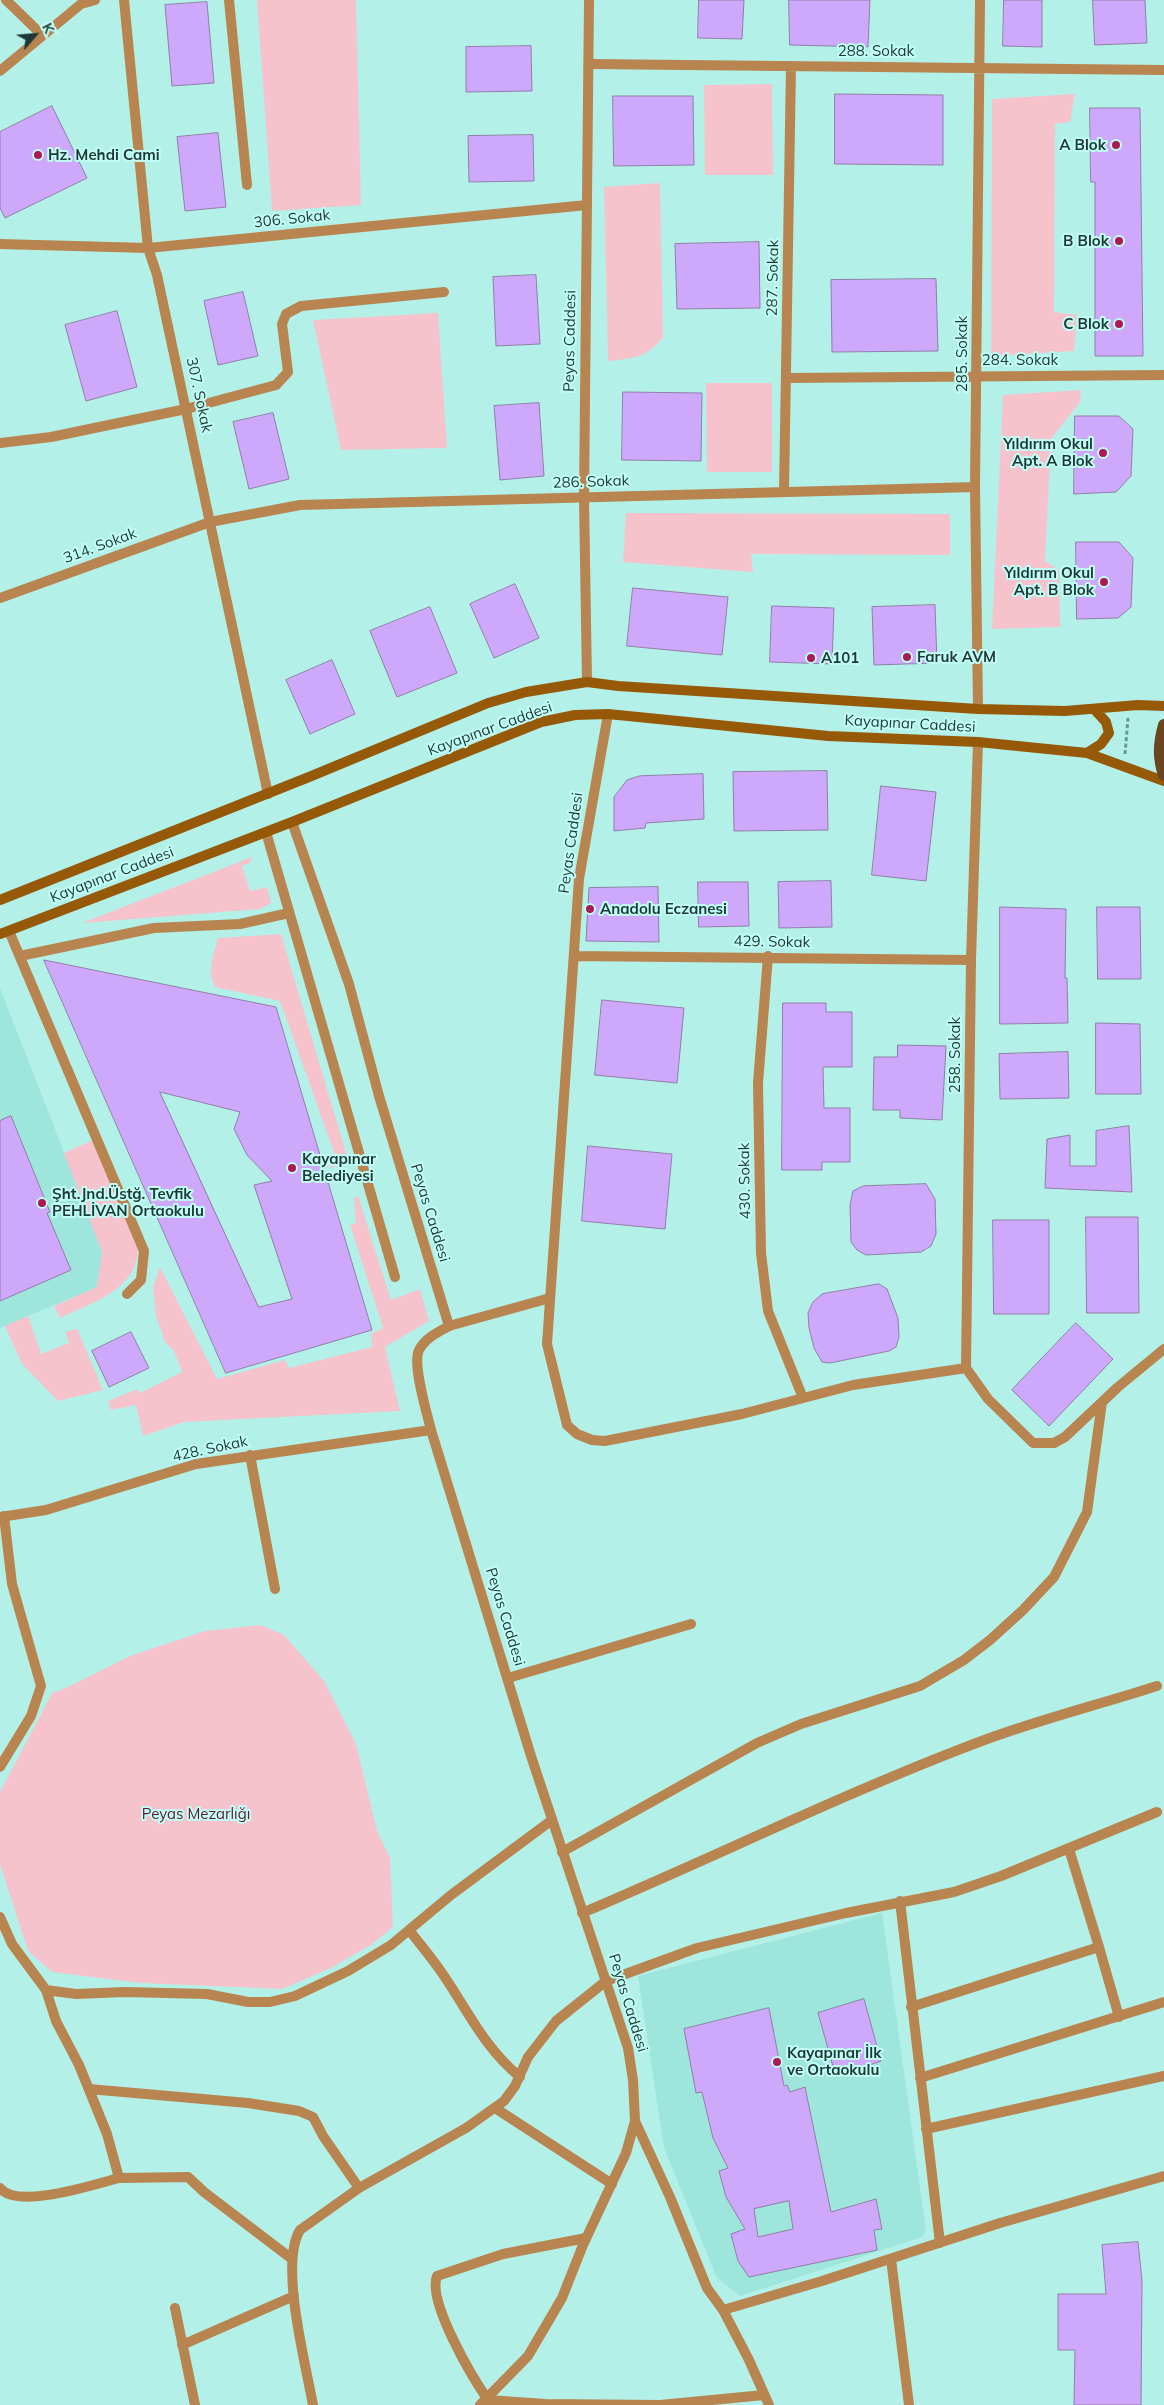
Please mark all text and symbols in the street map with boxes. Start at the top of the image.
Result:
north arrow [10,10,60,60]
text: K [38,20,58,36]
street label: 288. Sokak [838,42,914,60]
place label: A Blok [1059,136,1106,154]
marker: A Blok [1110,139,1122,151]
place label: Hz. Mehdi Cami [48,146,160,164]
marker: Hz. Mehdi Cami [32,149,44,161]
street label: 306. Sokak [253,206,331,232]
place label: B Blok [1063,232,1109,250]
marker: B Blok [1113,235,1125,247]
street label: 287. Sokak [763,240,783,316]
street label: Peyas Caddesi [560,290,580,392]
place label: C Blok [1063,315,1109,333]
street label: 285. Sokak [953,316,971,392]
marker: C Blok [1113,318,1125,330]
street label: 284. Sokak [982,351,1058,369]
street label: 307. Sokak [182,356,216,434]
place label: Yıldırım Okul Apt. A Blok [1003,435,1093,470]
marker: Yıldırım Okul Apt. A Blok [1097,447,1109,459]
street label: 286. Sokak [552,472,630,492]
street label: 314. Sokak [61,524,139,568]
place label: Yıldırım Okul Apt. B Blok [1004,564,1094,599]
marker: Yıldırım Okul Apt. B Blok [1098,576,1110,588]
place label: Faruk AVM [917,648,996,666]
place label: A101 [821,649,859,667]
marker: Faruk AVM [901,651,913,663]
marker: A101 [805,652,817,664]
street label: Kayapınar Caddesi [425,698,555,760]
street label: Kayapınar Caddesi [844,712,976,736]
street label: Peyas Caddesi [555,791,587,895]
street label: Kayapınar Caddesi [48,843,176,907]
place label: Anadolu Eczanesi [600,900,727,918]
marker: Anadolu Eczanesi [584,903,596,915]
street label: 429. Sokak [734,932,810,952]
street label: 258. Sokak [946,1017,964,1093]
street label: 430. Sokak [735,1143,755,1219]
place label: Kayapınar Belediyesi [302,1150,376,1185]
marker: Kayapınar Belediyesi [286,1162,298,1174]
street label: Peyas Caddesi [407,1162,453,1264]
place label: Şht.Jnd.Üstğ. Tevfik PEHLİVAN Ortaokulu [52,1185,204,1220]
marker: Şht.Jnd.Üstğ. Tevfik PEHLİVAN Ortaokulu [36,1197,48,1209]
street label: 428. Sokak [171,1432,249,1466]
street label: Peyas Caddesi [482,1566,528,1668]
park label: Peyas Mezarlığı [142,1805,250,1823]
street label: Peyas Caddesi [605,1952,651,2054]
place label: Kayapınar İlk ve Ortaokulu [787,2044,882,2079]
marker: Kayapınar İlk ve Ortaokulu [771,2056,783,2068]

